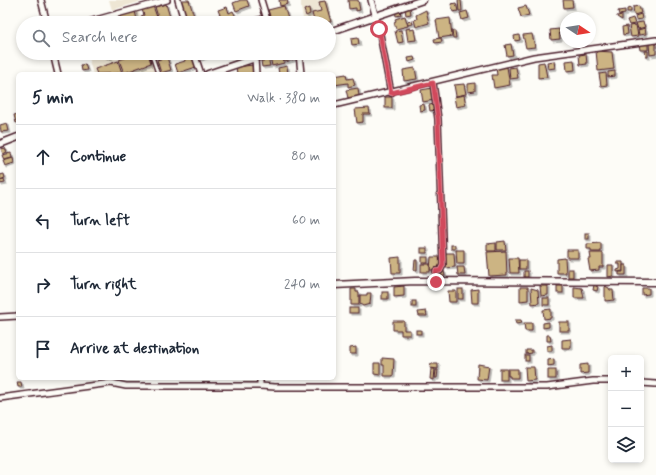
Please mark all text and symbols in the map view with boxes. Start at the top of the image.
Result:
north arrow [560,12,596,48]
search box [16,16,336,60]
route start [370,20,388,38]
icon: search [30,27,52,49]
text: Search here [62,28,138,48]
text: 5 min [32,87,74,109]
text: Walk · 380 m [247,90,320,107]
icon: ahead [32,146,54,168]
text: Continue [70,147,126,167]
text: 80 m [291,148,320,165]
icon: left [32,210,54,232]
text: Turn left [70,211,130,231]
text: 60 m [292,212,320,229]
route end [427,273,445,291]
icon: right [32,274,54,296]
text: Turn right [70,275,137,295]
text: 240 m [284,276,320,293]
icon: arrive [32,338,54,360]
text: Arrive at destination [70,339,199,359]
map controls [608,355,644,463]
button: + [608,355,644,391]
button: − [608,391,644,427]
button: layers [608,427,644,463]

